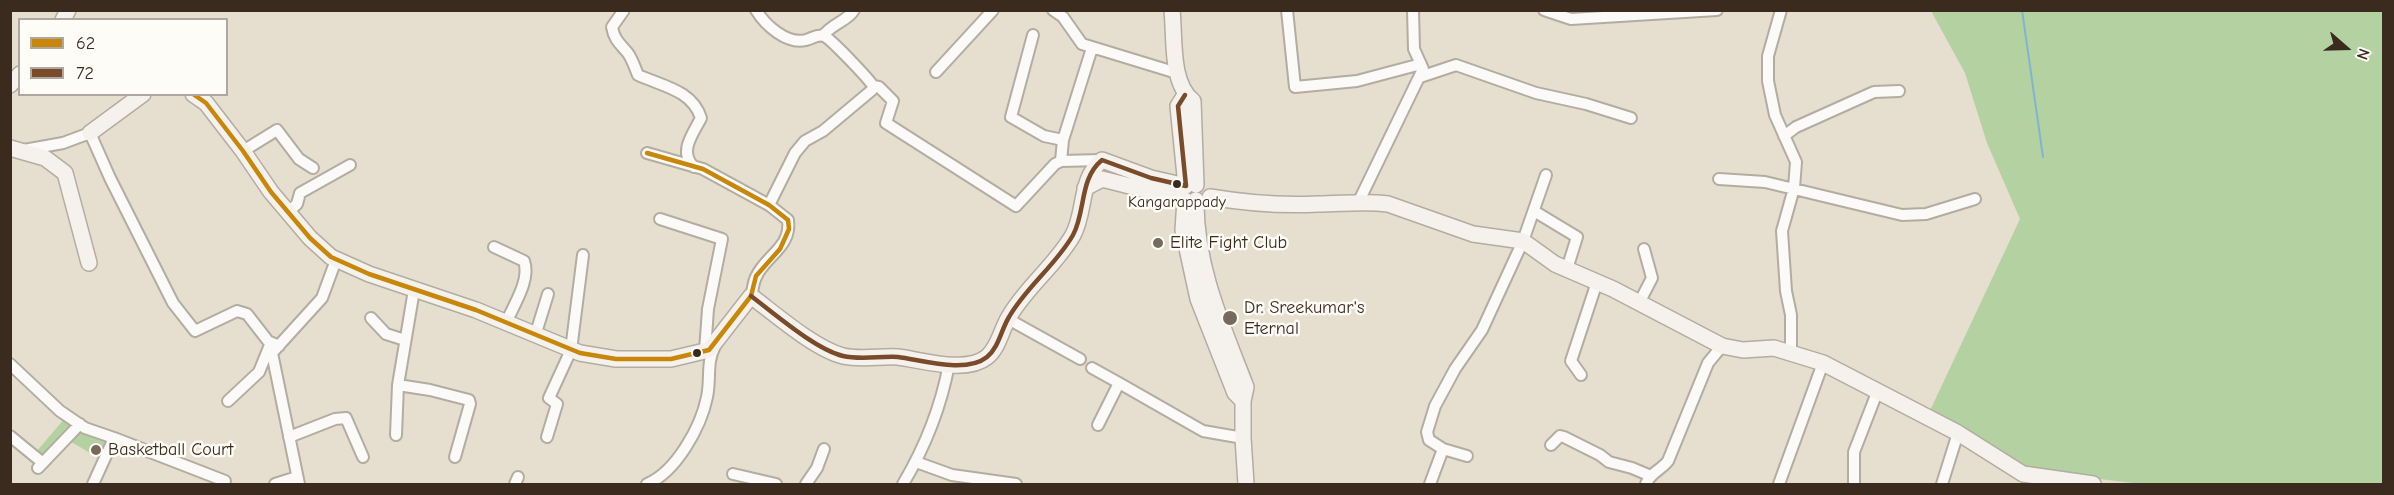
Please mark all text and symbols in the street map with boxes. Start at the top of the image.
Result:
legend [18,18,228,96]
north arrow [2316,18,2376,78]
text: 62 [76,33,95,54]
text: N [2353,46,2373,62]
text: 72 [76,63,94,84]
marker: Kangarappady [1171,178,1183,190]
place label: Kangarappady [1128,192,1226,212]
place label: Elite Fight Club [1170,232,1287,254]
marker: Elite Fight Club [1151,236,1165,250]
place label: Dr. Sreekumar's Eternal [1244,297,1364,340]
marker: Dr. Sreekumar's Eternal [1221,309,1239,327]
unlabelled marker [691,347,703,359]
place label: Basketball Court [108,439,233,461]
marker: Basketball Court [89,443,103,457]

